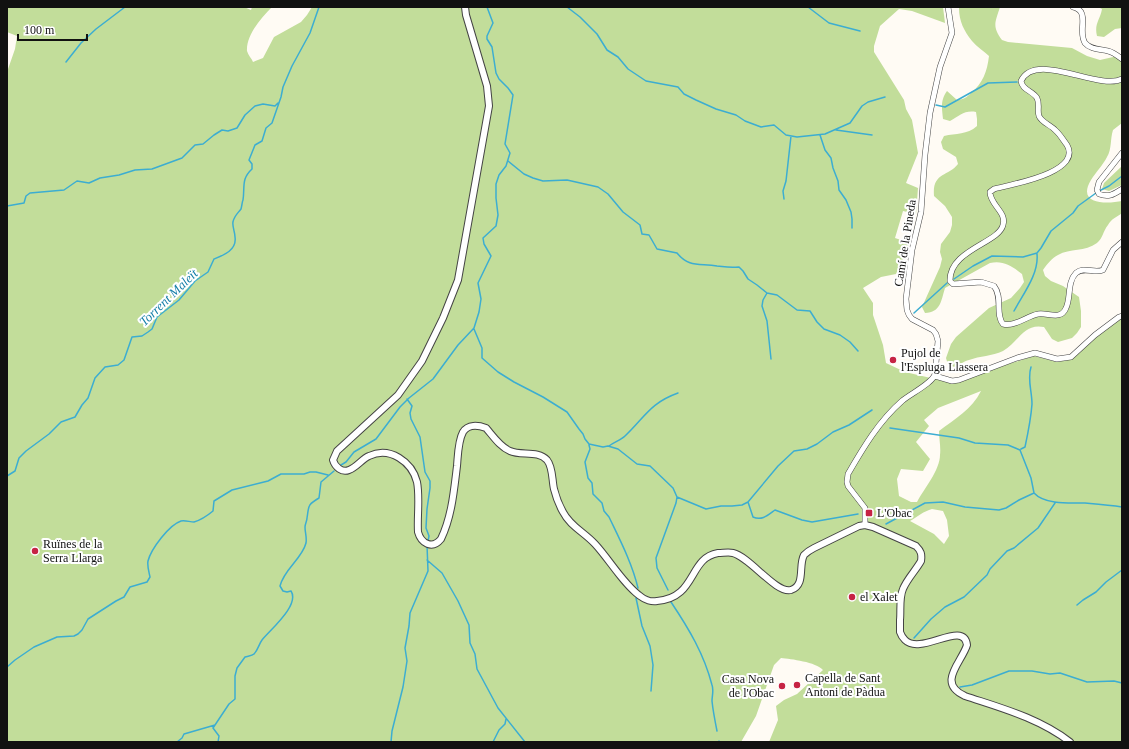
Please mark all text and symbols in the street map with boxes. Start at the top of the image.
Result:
scale bar [18,16,87,42]
text: 100 m [24,23,55,37]
street label: Camí de la Pineda [891,198,919,287]
water label: Torrent Maleït [136,266,201,329]
place label: Pujol de l'Espluga Llassera [901,346,989,374]
marker: Pujol de l'Espluga Llassera [888,355,898,365]
place label: L'Obac [877,506,912,520]
marker: L'Obac [864,508,874,518]
place label: Ruïnes de la Serra Llarga [43,537,103,565]
marker: Ruïnes de la Serra Llarga [30,546,40,556]
place label: el Xalet [860,590,898,604]
marker: el Xalet [847,592,857,602]
place label: Capella de Sant Antoni de Pàdua [805,671,886,699]
place label: Casa Nova de l'Obac [722,672,775,700]
marker: Capella de Sant Antoni de Pàdua [792,680,802,690]
marker: Casa Nova de l'Obac [777,681,787,691]

